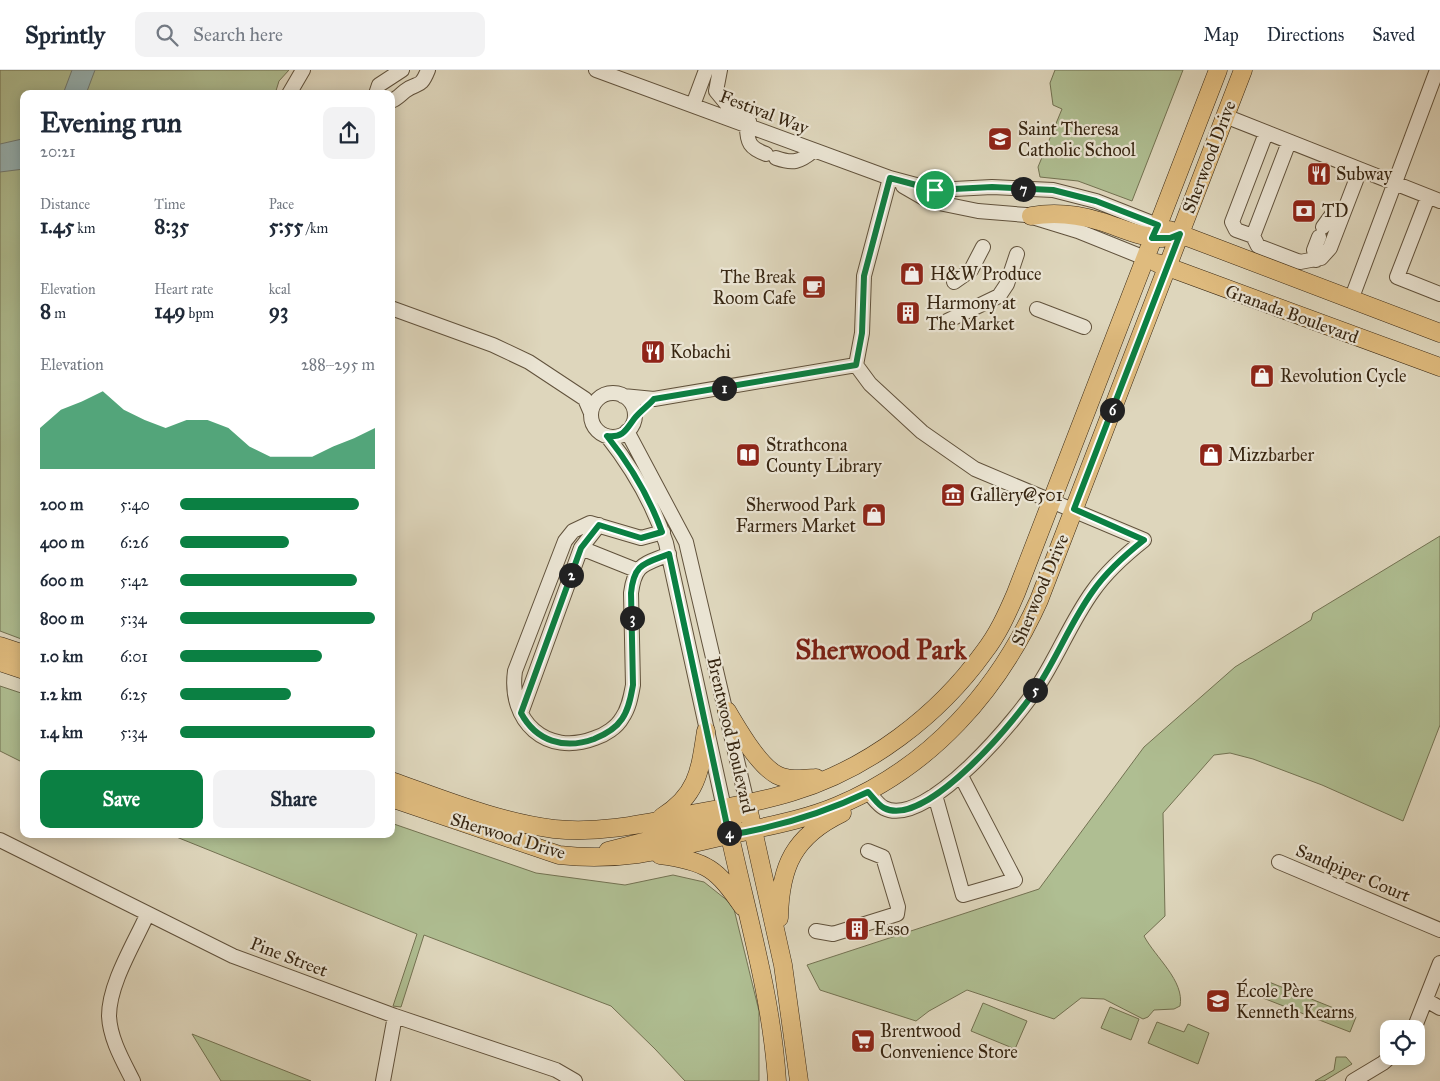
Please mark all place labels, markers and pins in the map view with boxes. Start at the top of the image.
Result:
place label: Saint Theresa Catholic School [1018,118,1136,161]
school or university icon: Saint Theresa Catholic School [987,126,1013,152]
restaurant icon: Subway [1306,161,1332,187]
place label: Subway [1336,163,1393,185]
pin [914,169,956,211]
pin: 7 [1010,176,1036,202]
bank icon: TD [1291,198,1317,224]
place label: TD [1322,200,1349,222]
shop icon: H&W Produce [899,261,925,287]
place label: H&W Produce [930,263,1042,285]
place label: The Break Room Cafe [713,266,797,309]
cafe icon: The Break Room Cafe [801,274,827,300]
place label: Harmony at The Market [926,292,1017,335]
building icon: Harmony at The Market [895,300,921,326]
restaurant icon: Kobachi [640,339,666,365]
place label: Kobachi [670,341,731,363]
shop icon: Revolution Cycle [1249,363,1275,389]
place label: Revolution Cycle [1280,365,1407,387]
pin: 1 [712,376,736,400]
pin: 6 [1100,398,1124,422]
place label: Strathcona County Library [766,434,882,477]
library icon: Strathcona County Library [735,442,761,468]
shop icon: Mizzbarber [1198,442,1224,468]
place label: Mizzbarber [1228,444,1314,466]
museum icon: Gallery@501 [940,482,966,508]
place label: Gallery@501 [970,484,1063,506]
place label: Sherwood Park Farmers Market [736,494,857,537]
shop icon: Sherwood Park Farmers Market [861,502,887,528]
pin: 2 [558,562,584,588]
pin: 3 [620,606,644,630]
pin: 5 [1022,678,1048,702]
pin: 4 [716,820,742,846]
building icon: Esso [844,916,870,942]
place label: Esso [874,918,909,940]
place label: École Père Kenneth Kearns [1236,978,1354,1023]
school or university icon: École Père Kenneth Kearns [1205,988,1231,1014]
place label: Brentwood Convenience Store [880,1020,1018,1063]
supermarket icon: Brentwood Convenience Store [850,1028,876,1054]

